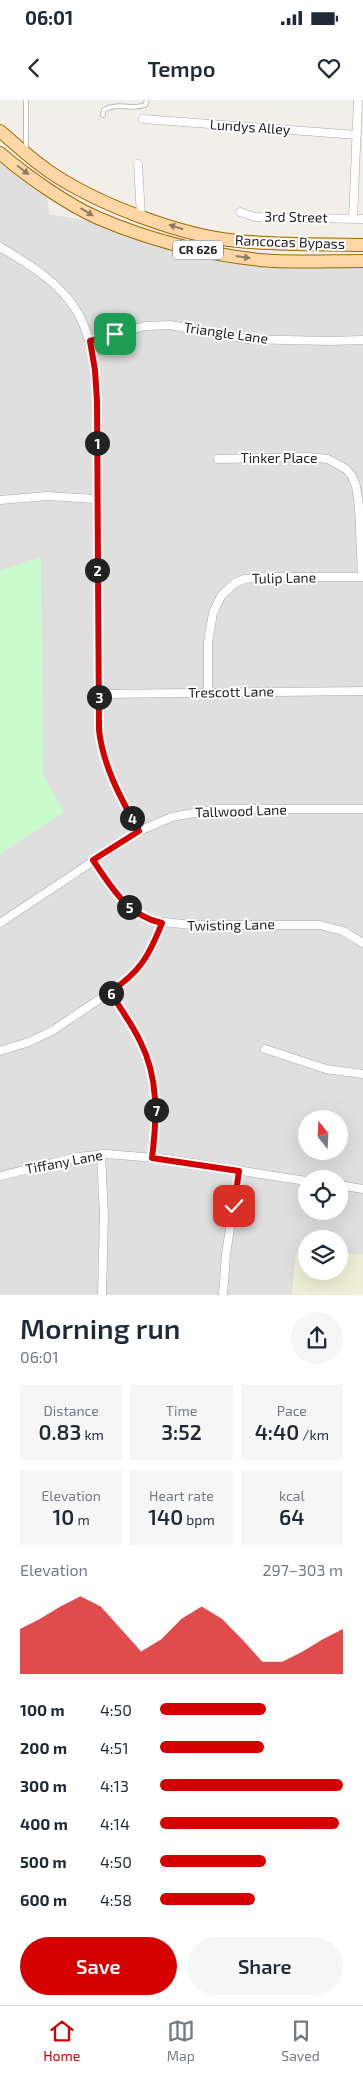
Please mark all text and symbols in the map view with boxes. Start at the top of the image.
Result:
text: 06:01 [25,6,73,29]
icon: back [20,54,48,82]
icon: heart [315,54,343,82]
text: Tempo [147,55,216,81]
street label: Lundys Alley [209,115,291,138]
one-way arrow [16,165,29,176]
street label: 3rd Street [264,207,328,226]
one-way arrow [81,208,94,217]
one-way arrow [168,223,183,231]
street label: Rancocas Bypass [235,231,345,252]
road number: CR 626 [173,240,223,260]
one-way arrow [235,254,251,262]
pin [94,313,136,355]
street label: Triangle Lane [183,318,269,347]
icon: arrive [101,320,129,348]
pin: 1 [84,430,110,456]
text: 1 [94,435,101,452]
street label: Tinker Place [241,449,317,466]
pin: 2 [84,558,110,582]
text: 2 [93,562,102,579]
street label: Tulip Lane [252,568,316,587]
street label: Trescott Lane [188,682,274,701]
pin: 3 [86,684,112,710]
text: 3 [96,689,103,706]
street label: Tallwood Lane [195,800,287,821]
pin: 4 [120,806,144,830]
text: 4 [128,810,137,827]
pin: 5 [116,894,142,920]
text: 5 [126,899,133,916]
street label: Twisting Lane [187,915,275,934]
pin: 6 [98,980,124,1006]
text: 6 [107,985,116,1002]
pin: 7 [144,1098,168,1122]
text: 7 [153,1102,160,1119]
north arrow [298,1110,348,1160]
map controls [298,1110,348,1280]
street label: Tiffany Lane [24,1146,104,1177]
button: locate [298,1170,348,1220]
pin [213,1185,255,1227]
icon: check [220,1192,248,1220]
button: layers [298,1230,348,1280]
text: Morning run [20,1311,180,1345]
button: share [291,1312,343,1364]
text: 06:01 [20,1347,59,1366]
text: Distance [44,1402,99,1419]
text: Time [166,1402,197,1419]
text: Pace [277,1402,307,1419]
text: 0.83 [39,1419,81,1444]
text: 3:52 [161,1419,202,1444]
text: 4:40 [255,1419,299,1444]
text: km [81,1426,104,1443]
text: /km [299,1426,329,1443]
text: Elevation [41,1487,101,1504]
text: Heart rate [149,1487,214,1504]
text: kcal [279,1487,305,1504]
text: 10 [53,1504,74,1529]
text: 140 [148,1504,183,1529]
text: 64 [279,1504,305,1529]
text: m [74,1511,90,1528]
text: bpm [183,1511,215,1528]
text: Elevation [20,1560,88,1579]
text: 297–303 m [263,1560,343,1579]
text: 100 m [20,1700,65,1719]
text: 4:50 [100,1700,132,1719]
text: 200 m [20,1738,67,1757]
text: 4:51 [100,1738,129,1757]
text: 300 m [20,1776,67,1795]
text: 4:13 [100,1776,129,1795]
text: 400 m [20,1814,68,1833]
text: 4:14 [100,1814,130,1833]
text: 500 m [20,1852,67,1871]
text: 4:50 [100,1852,132,1871]
text: 600 m [20,1890,67,1909]
text: 4:58 [100,1890,132,1909]
button: Save [20,1937,177,1995]
button: Share [187,1937,343,1995]
tab: Home [43,2017,80,2064]
tab: Map [167,2017,195,2064]
tab: Saved [281,2017,320,2064]

